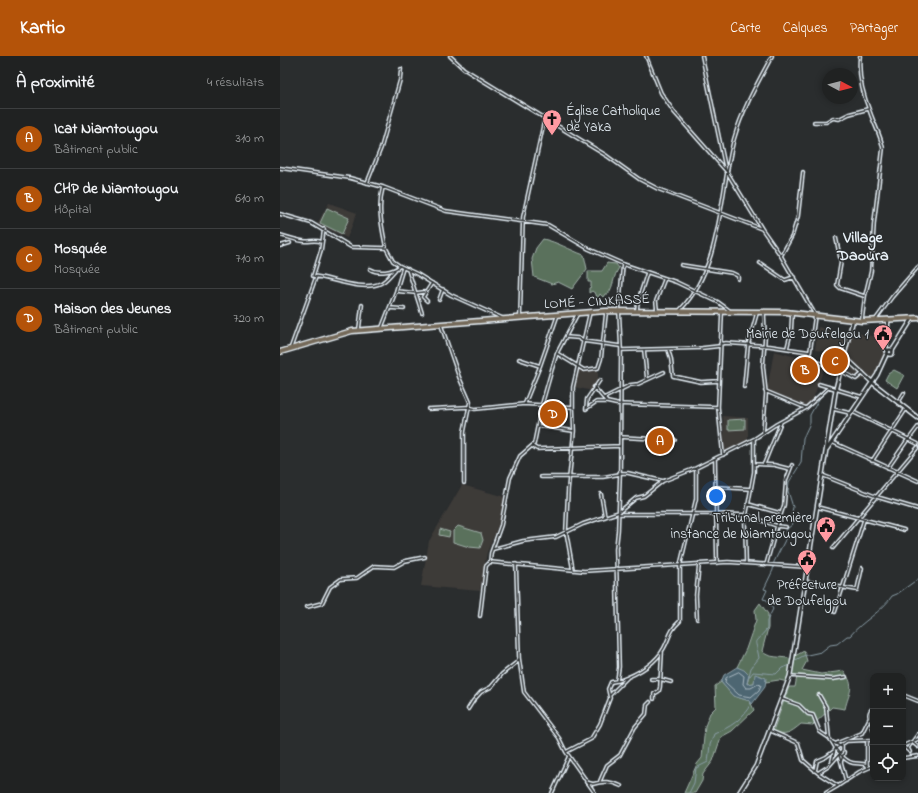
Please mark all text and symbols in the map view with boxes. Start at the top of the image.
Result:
text: Kartio [20,15,65,42]
text: Carte [730,18,761,39]
text: Calques [783,18,828,39]
text: Partager [850,18,898,39]
north arrow [822,68,858,104]
text: À proximité [16,70,94,95]
text: 4 résultats [207,73,264,92]
place label: Église Catholique de Yaka [566,101,661,138]
church icon: Église Catholique de Yaka [541,108,563,136]
text: Icat Niamtougou [54,118,158,140]
text: A [25,129,33,148]
text: 310 m [236,129,264,148]
text: Bâtiment public [54,140,138,159]
text: CHP de Niamtougou [54,178,178,200]
text: B [25,189,33,208]
text: 610 m [235,189,264,208]
text: Hôpital [54,200,91,219]
district label: Village Daoura [836,226,889,268]
text: Mosquée [54,238,107,260]
text: C [25,249,33,268]
text: 710 m [236,249,264,268]
text: Mosquée [54,260,100,279]
street label: LOMÉ - CINKASSÉ [544,289,650,315]
text: Maison des Jeunes [54,298,171,320]
text: D [24,309,34,328]
text: 720 m [233,309,264,328]
text: Bâtiment public [54,320,138,339]
public building icon: Mairie de Doufelgou 1 [872,323,894,351]
place label: Mairie de Doufelgou 1 [746,324,870,346]
pin: C [822,346,848,376]
pin: B [792,355,818,385]
pin: D [540,399,566,429]
pin: A [647,426,673,456]
your location [706,486,726,506]
place label: Tribunal première instance de Niamtougou [671,508,813,546]
public building icon: Tribunal première instance de Niamtougou [815,515,837,543]
public building icon: Préfecture de Doufelgou [796,548,818,576]
place label: Préfecture de Doufelgou [767,575,847,613]
map controls [870,673,906,781]
button: + [870,673,906,709]
button: − [870,709,906,745]
button: locate [870,745,906,781]

